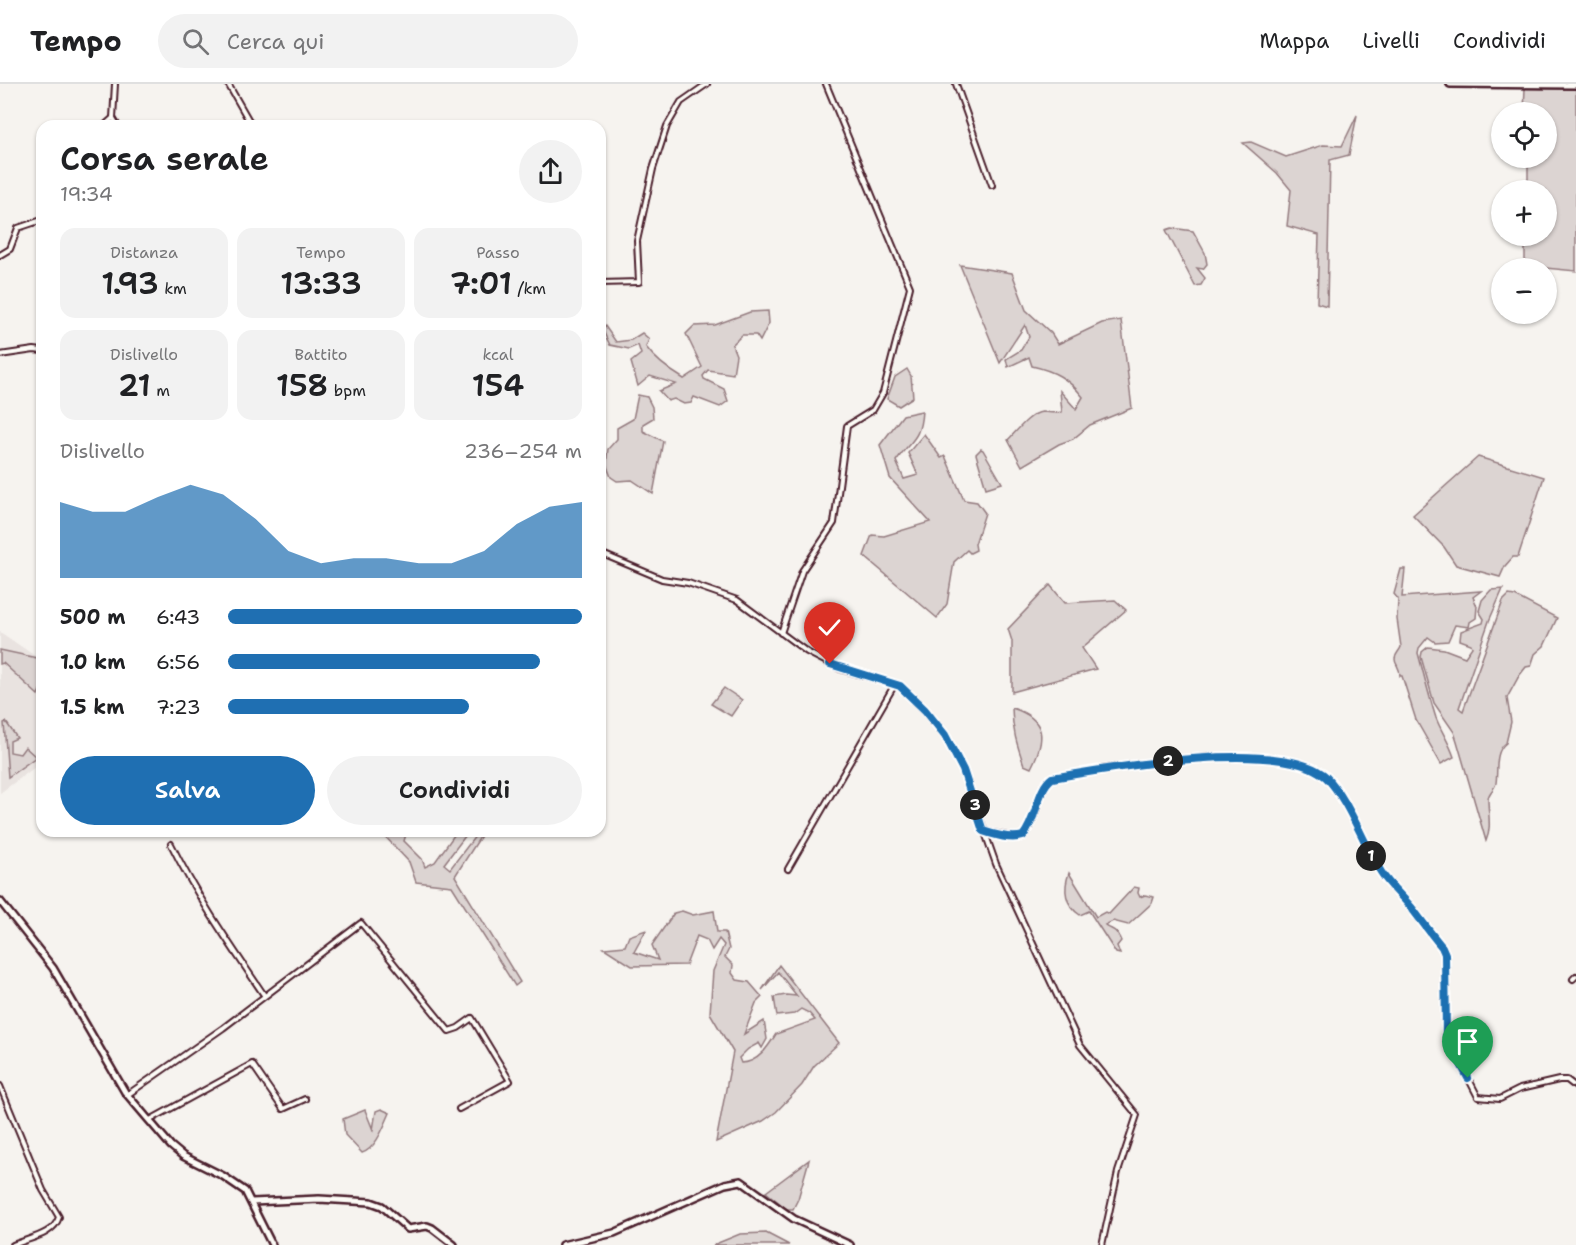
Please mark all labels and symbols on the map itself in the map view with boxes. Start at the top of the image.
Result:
pin [804,602,855,664]
pin: 2 [1153,746,1183,776]
pin: 3 [960,790,990,820]
pin: 1 [1356,841,1386,871]
pin [1442,1016,1493,1078]

